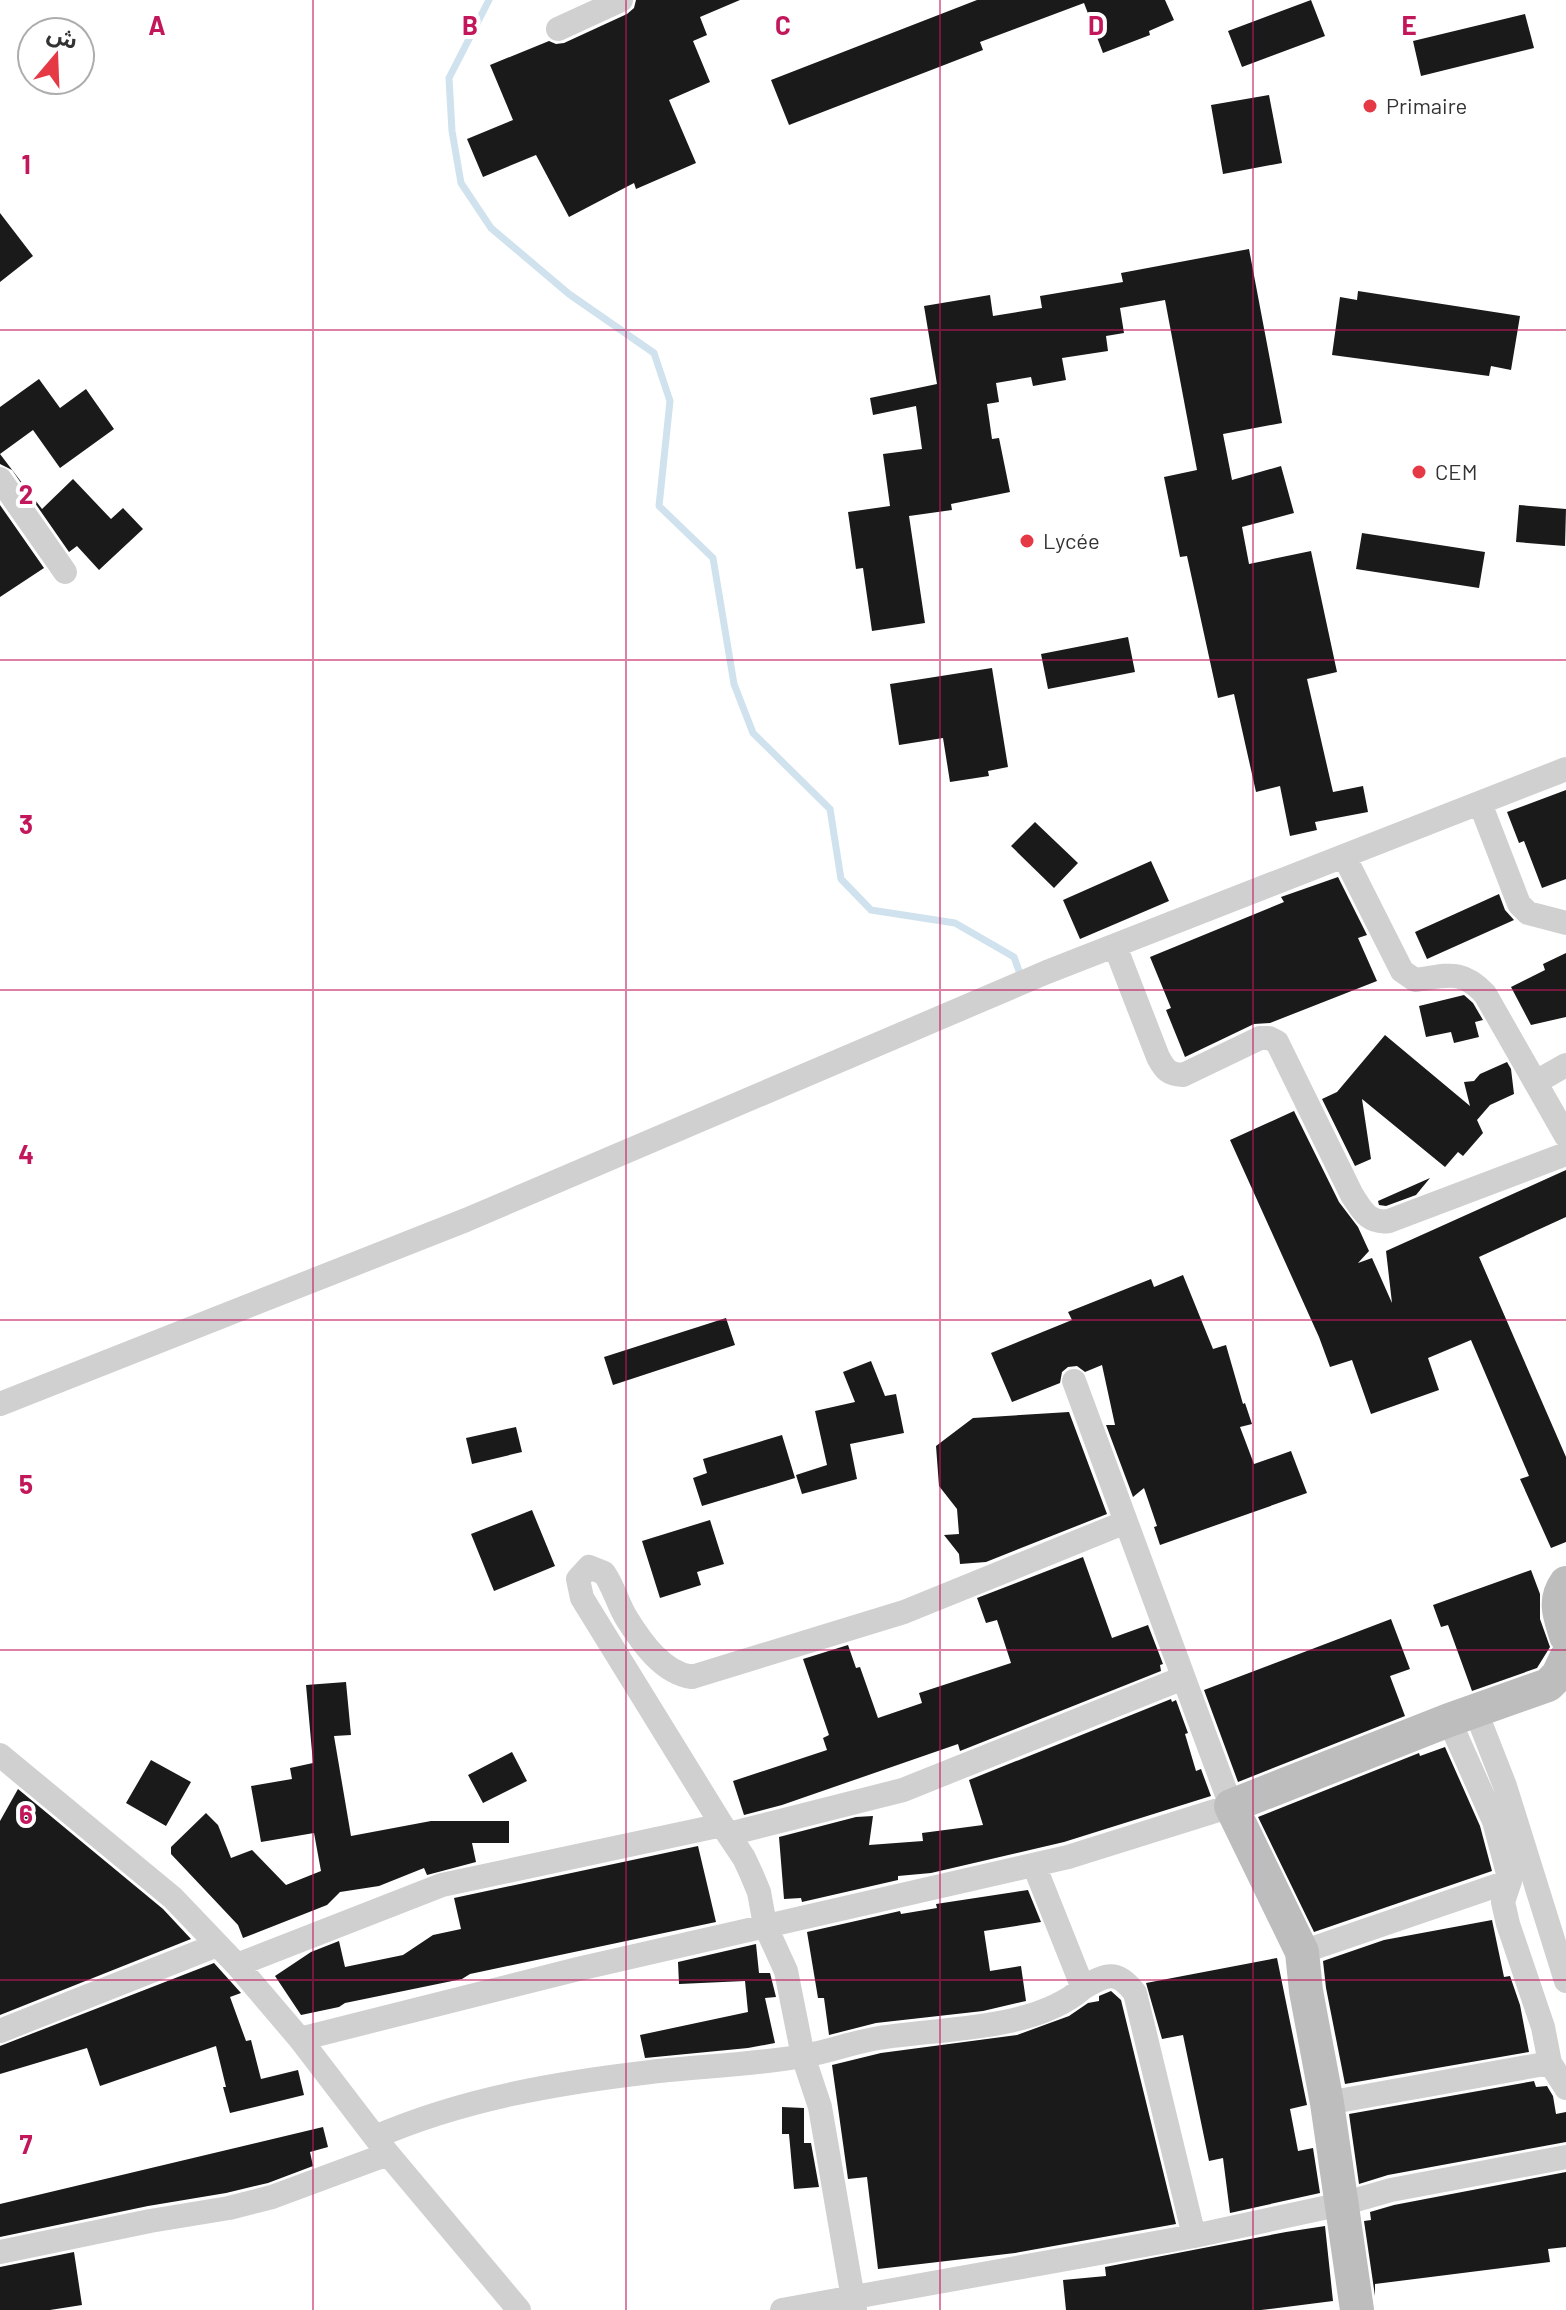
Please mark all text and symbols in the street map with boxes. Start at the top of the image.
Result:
text: A [148,9,166,40]
text: B [462,9,478,40]
text: C [775,9,791,40]
text: D [1088,9,1104,40]
text: E [1401,9,1417,40]
north arrow [16,16,96,96]
text: ش [44,19,81,54]
place label: Primaire [1386,92,1467,118]
marker: Primaire [1361,97,1379,115]
text: 1 [21,148,31,179]
place label: CEM [1435,458,1477,484]
marker: CEM [1410,463,1428,481]
text: 2 [19,478,33,509]
place label: Lycée [1043,527,1100,553]
marker: Lycée [1018,532,1036,550]
text: 3 [19,808,33,839]
text: 4 [18,1138,34,1169]
text: 5 [19,1468,33,1499]
text: 6 [19,1798,33,1829]
text: 7 [20,2128,33,2159]

